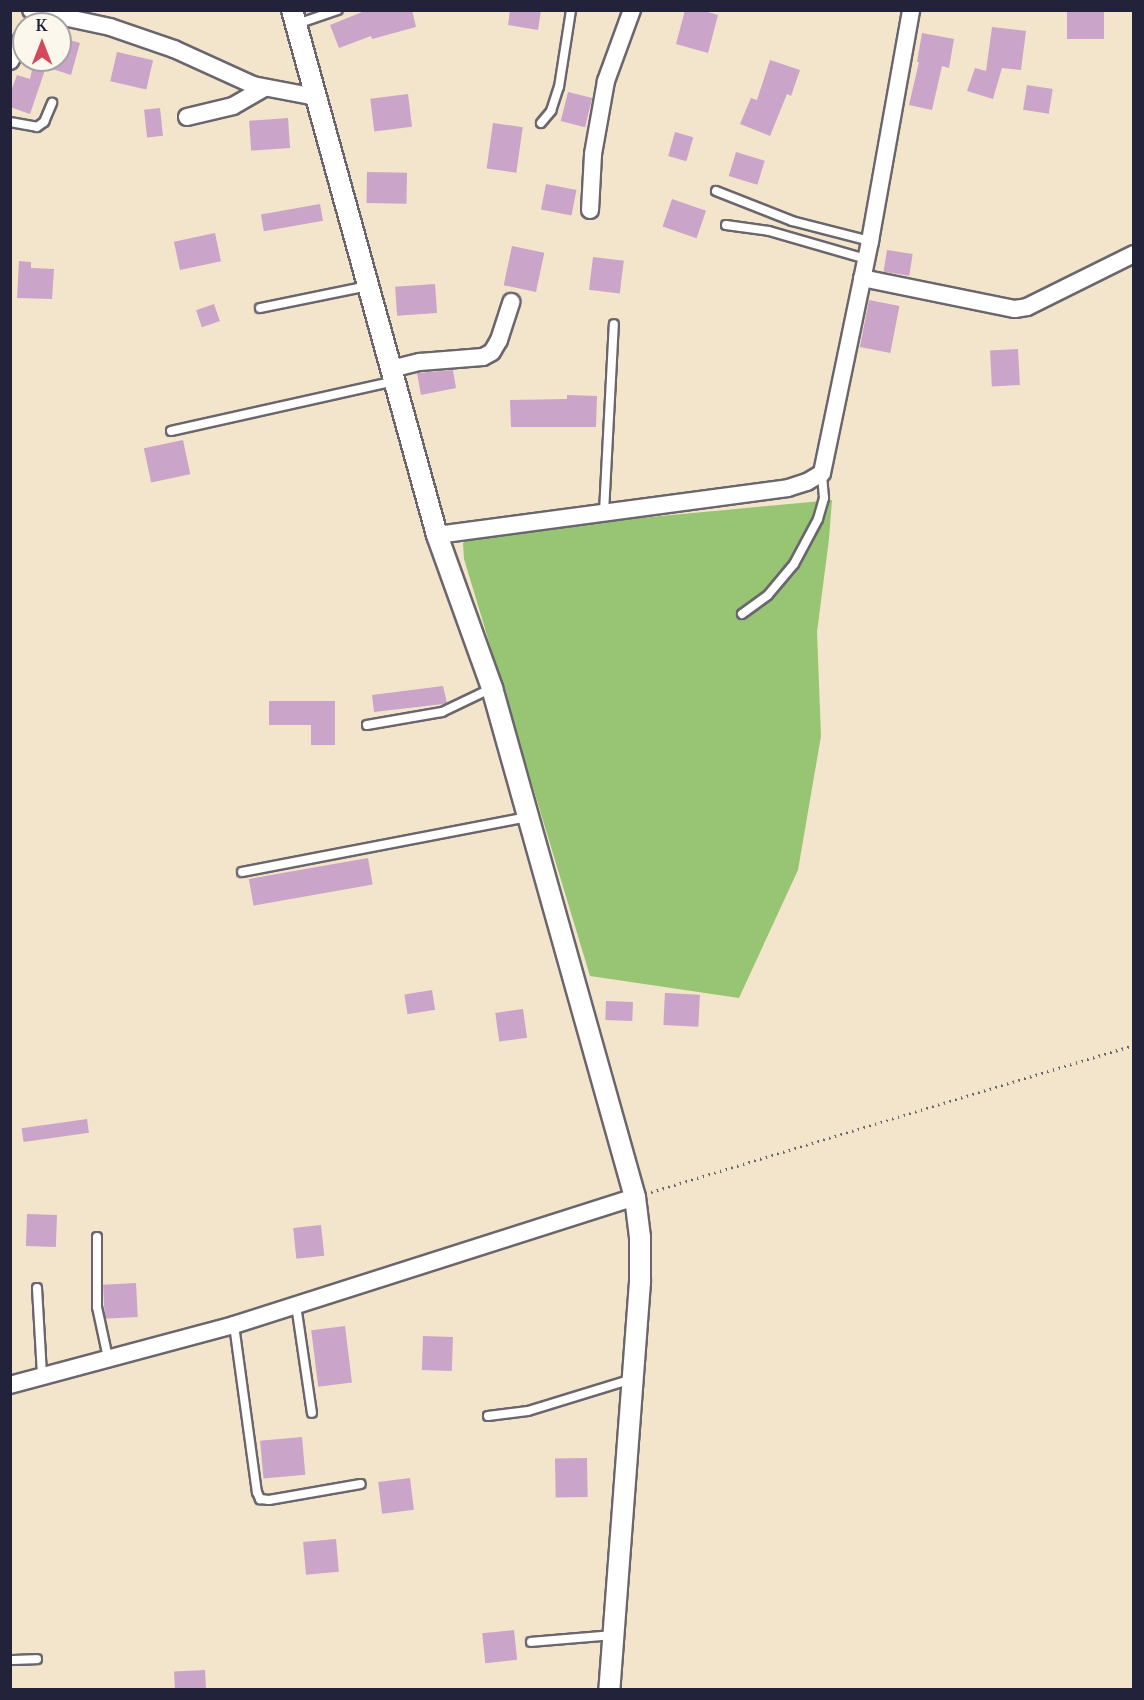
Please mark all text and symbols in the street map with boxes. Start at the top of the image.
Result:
north arrow [12,12,72,72]
text: K [36,15,48,37]

